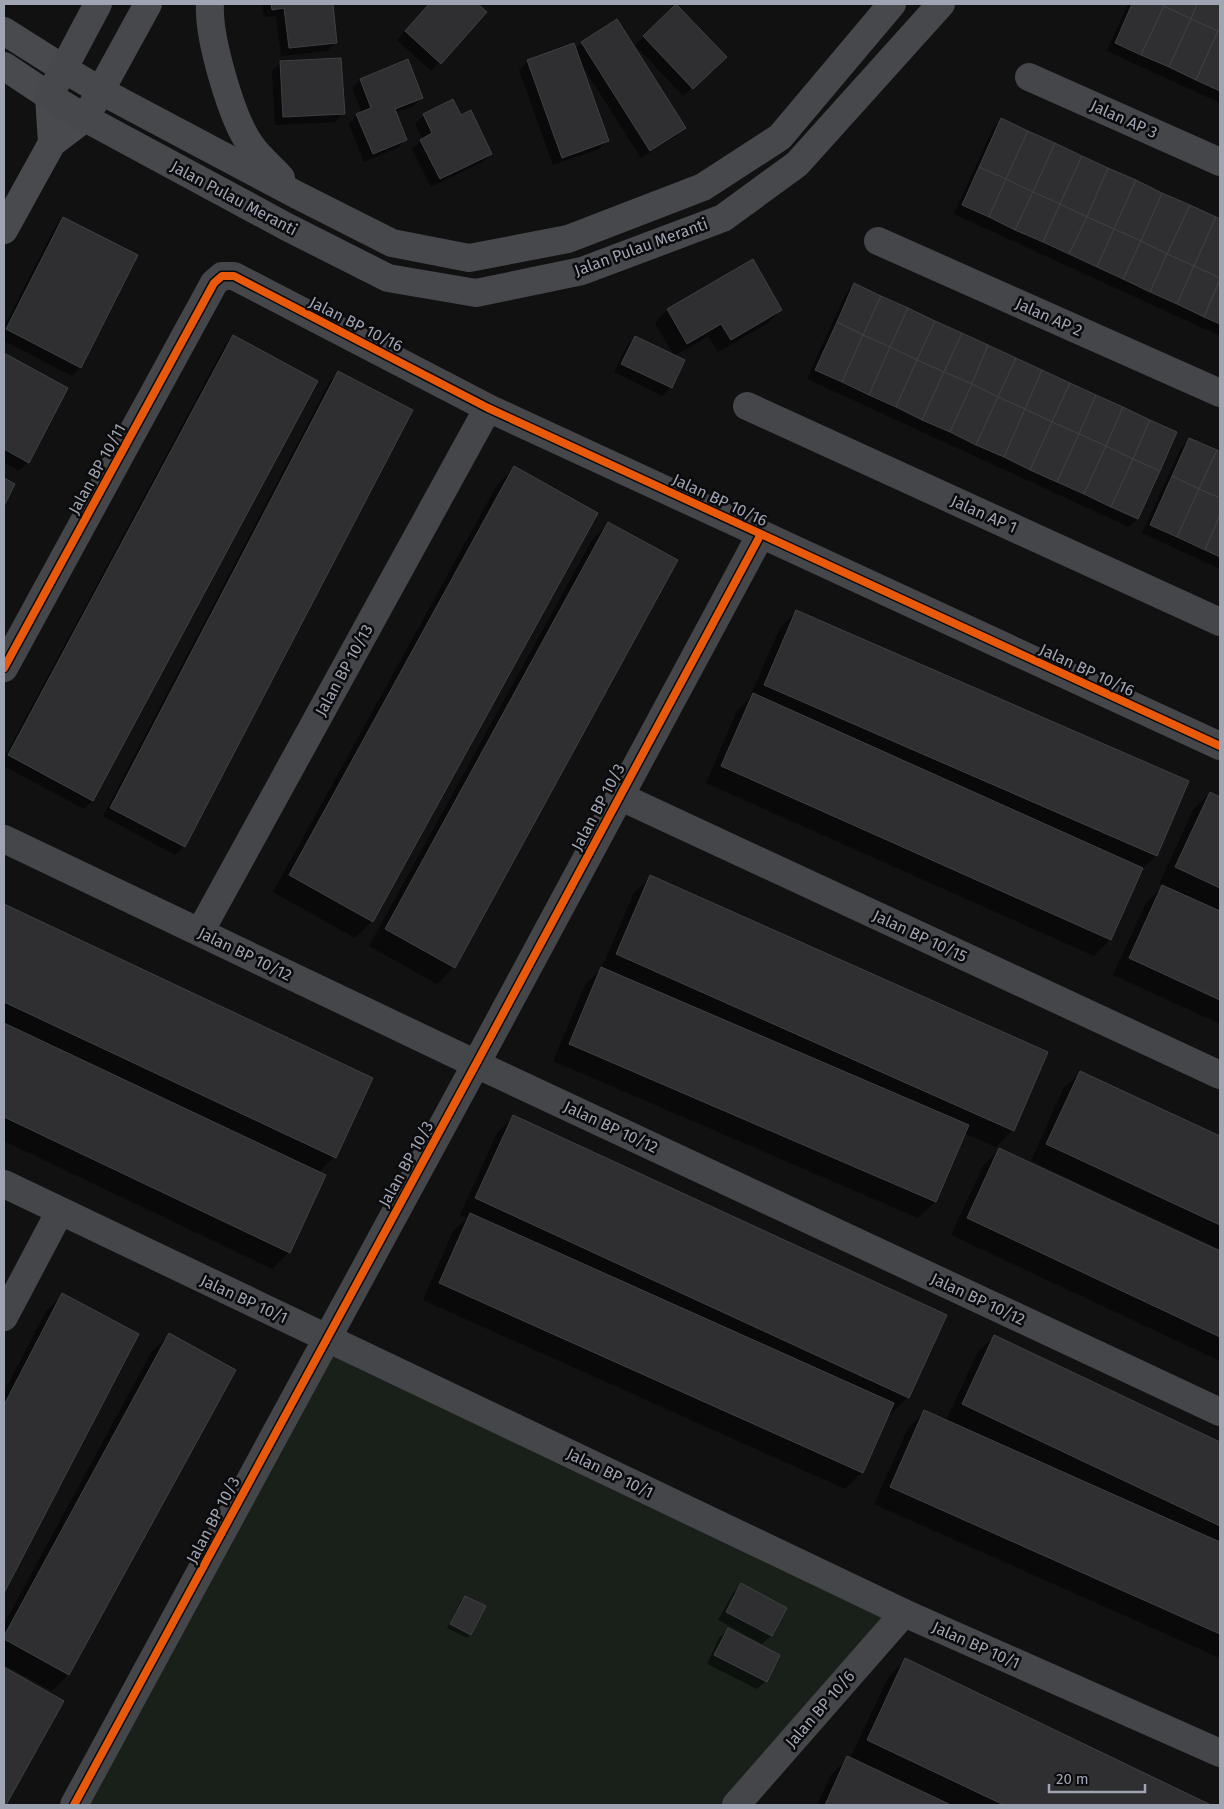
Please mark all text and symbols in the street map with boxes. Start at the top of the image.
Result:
street label: Jalan AP 3 [1088,96,1160,142]
street label: Jalan Pulau Meranti [167,157,301,239]
street label: Jalan Pulau Meranti [572,214,710,280]
street label: Jalan BP 10/16 [306,292,406,356]
street label: Jalan AP 2 [1013,294,1085,340]
street label: Jalan BP 10/11 [64,420,130,518]
street label: Jalan BP 10/16 [670,470,770,530]
street label: Jalan AP 1 [948,491,1020,537]
street label: Jalan BP 10/13 [311,621,377,719]
street label: Jalan BP 10/16 [1037,640,1137,700]
street label: Jalan BP 10/3 [567,760,629,854]
street label: Jalan BP 10/15 [870,906,970,966]
street label: Jalan BP 10/12 [195,923,295,985]
street label: Jalan BP 10/12 [561,1097,661,1157]
street label: Jalan BP 10/3 [375,1118,437,1210]
street label: Jalan BP 10/12 [928,1269,1028,1329]
street label: Jalan BP 10/1 [197,1271,291,1327]
street label: Jalan BP 10/1 [564,1444,656,1502]
street label: Jalan BP 10/3 [182,1473,244,1567]
street label: Jalan BP 10/1 [929,1617,1023,1673]
street label: Jalan BP 10/6 [781,1667,859,1751]
scale bar [1049,1762,1145,1794]
text: 20 m [1056,1770,1089,1788]

